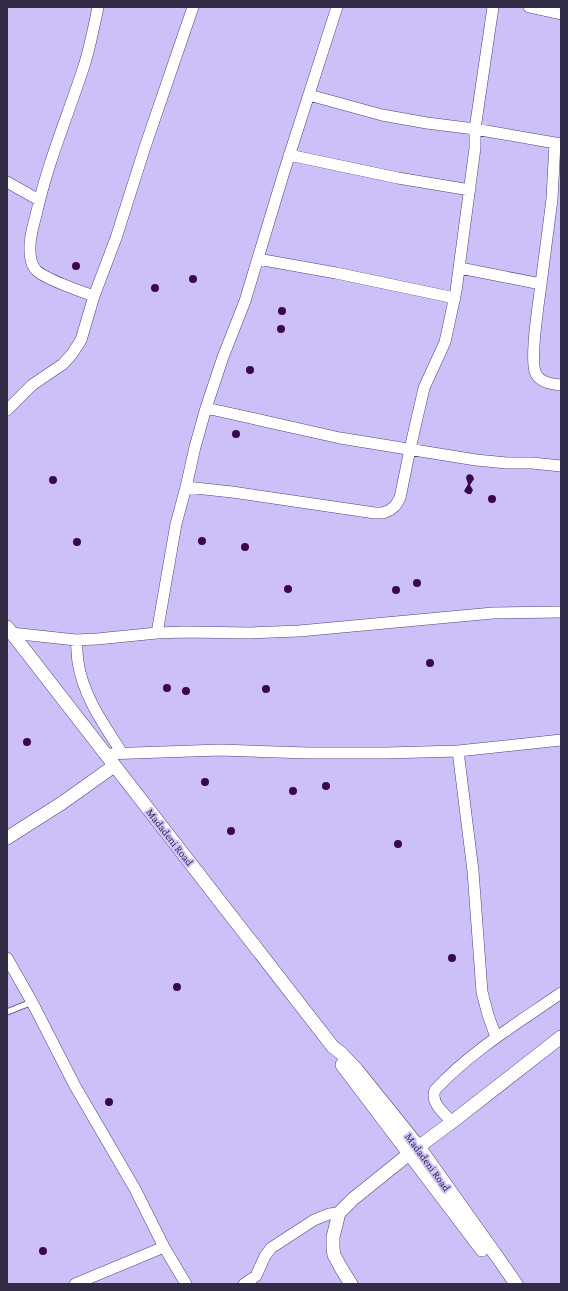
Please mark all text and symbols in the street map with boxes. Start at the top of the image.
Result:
street label: Madadeni Road [144,806,196,868]
street label: Madadeni Road [403,1131,453,1194]

